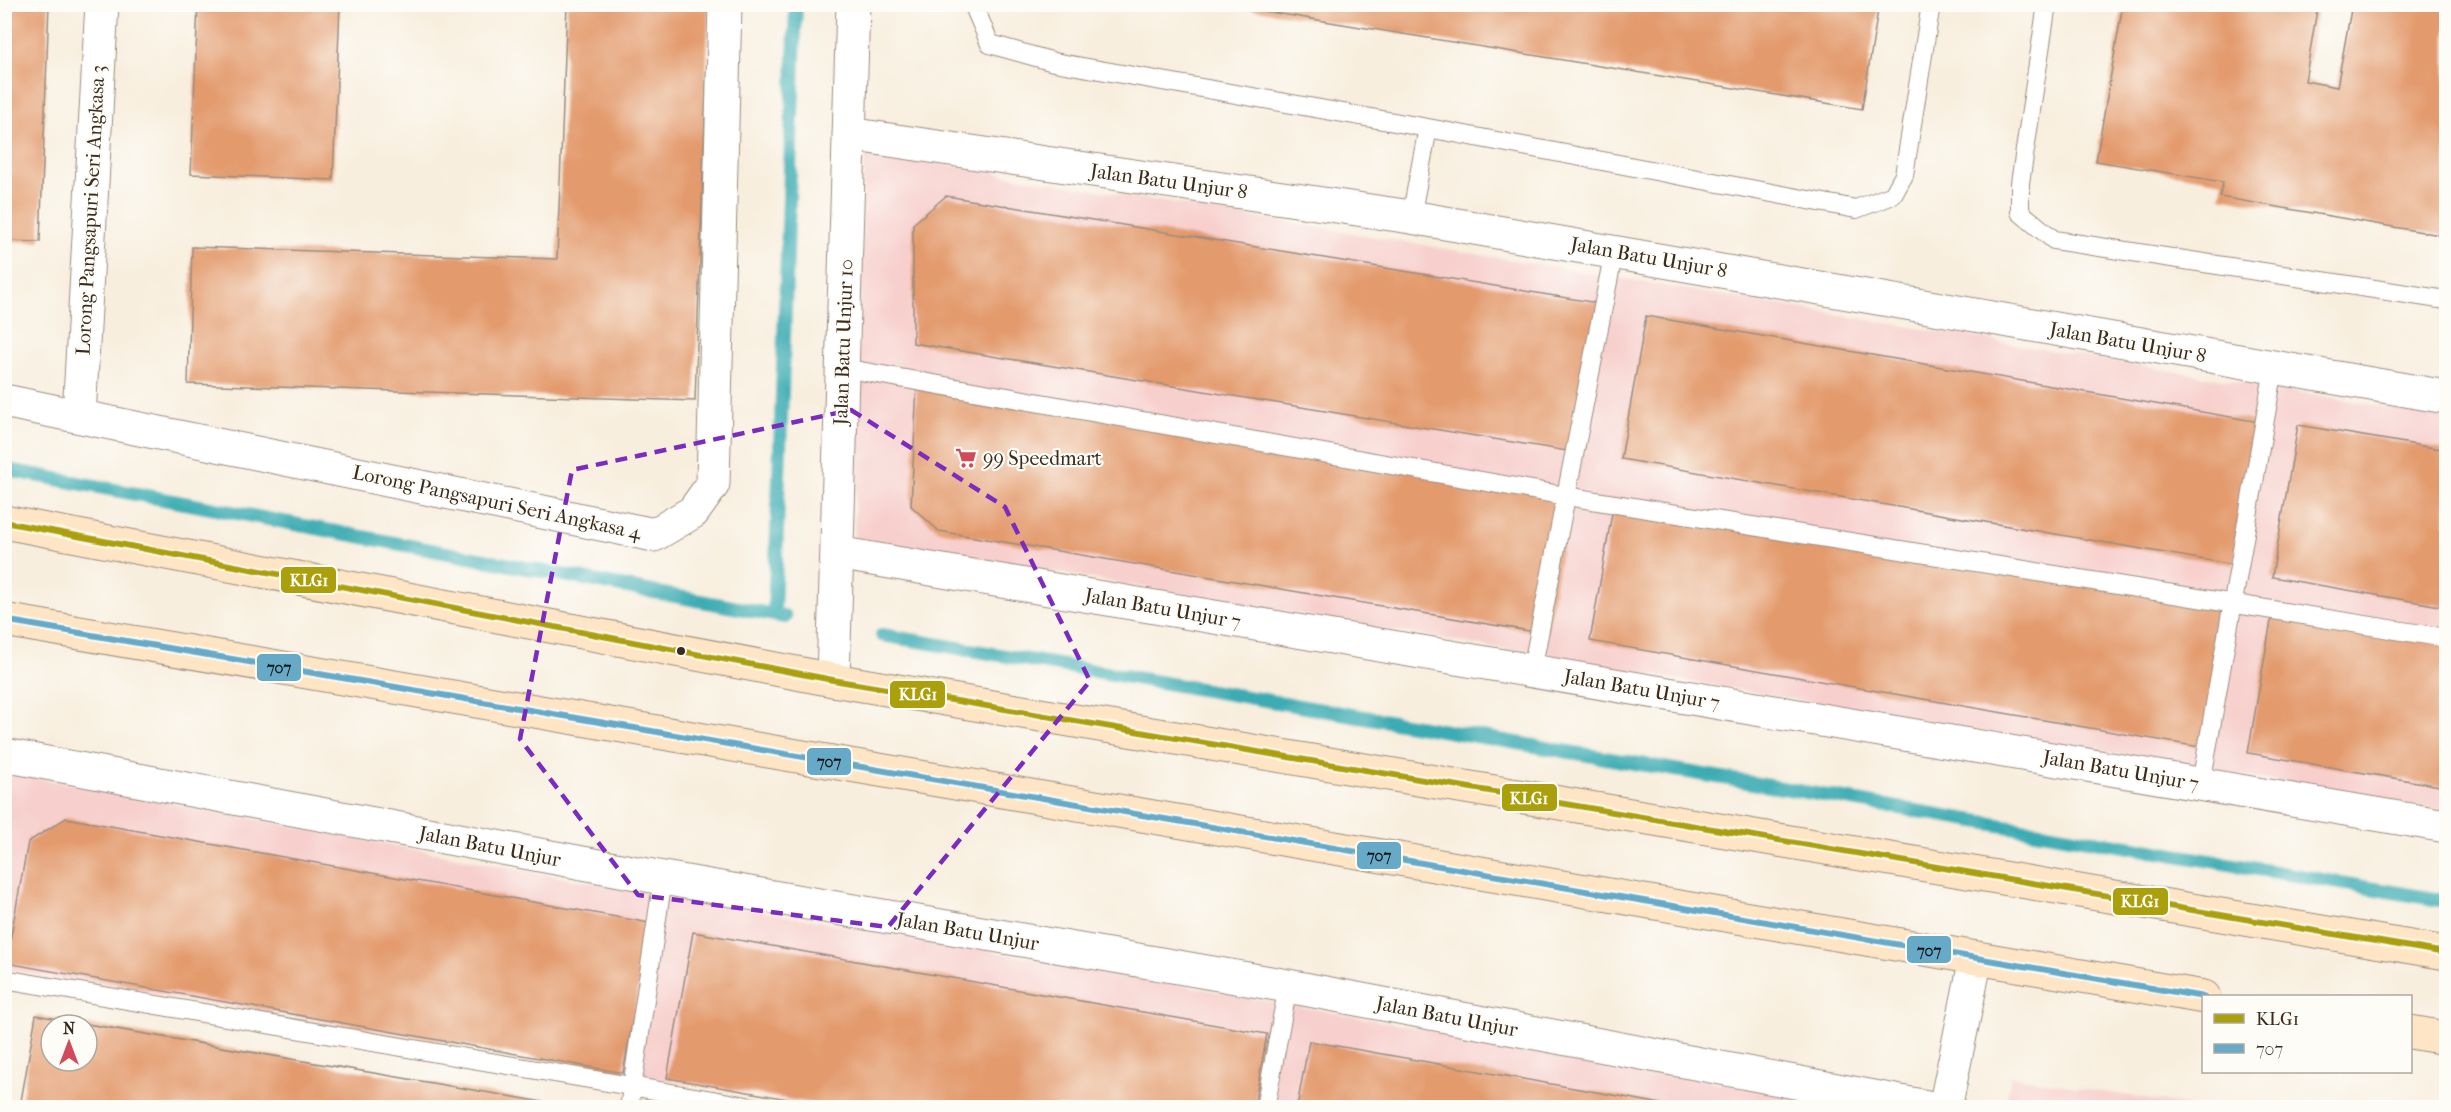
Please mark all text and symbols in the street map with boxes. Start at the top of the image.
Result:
street label: Lorong Pangsapuri Seri Angkasa 3 [71,64,110,356]
street label: Jalan Batu Unjur 8 [1087,159,1249,204]
street label: Jalan Batu Unjur 8 [1567,232,1729,283]
street label: Jalan Batu Unjur 10 [829,258,858,428]
street label: Jalan Batu Unjur 8 [2046,317,2208,368]
supermarket icon: 99 Speedmart [954,446,978,470]
place label: 99 Speedmart [983,447,1102,470]
street label: Lorong Pangsapuri Seri Angkasa 4 [351,461,644,545]
line badge: KLG1 [280,566,337,594]
text: KLG1 [290,571,328,590]
street label: Jalan Batu Unjur 7 [1081,583,1243,634]
unlabelled marker [675,645,687,657]
line badge: 707 [256,653,302,682]
text: 707 [266,658,291,677]
street label: Jalan Batu Unjur 7 [1560,664,1722,715]
line badge: KLG1 [889,680,946,709]
text: KLG1 [899,685,937,704]
street label: Jalan Batu Unjur 7 [2039,745,2201,796]
line badge: 707 [806,747,852,776]
text: 707 [816,752,841,771]
line badge: KLG1 [1501,783,1558,812]
text: KLG1 [1510,789,1548,808]
street label: Jalan Batu Unjur [415,821,563,872]
line badge: 707 [1356,841,1402,870]
text: 707 [1366,846,1391,865]
line badge: KLG1 [2112,887,2169,916]
text: KLG1 [2121,892,2159,911]
street label: Jalan Batu Unjur [893,907,1041,955]
line badge: 707 [1906,935,1952,964]
text: 707 [1916,941,1941,960]
street label: Jalan Batu Unjur [1372,991,1520,1042]
legend [2202,995,2412,1073]
text: KLG1 [2256,1009,2299,1030]
north arrow [39,1013,99,1073]
text: N [63,1019,76,1038]
text: 707 [2256,1039,2284,1060]

